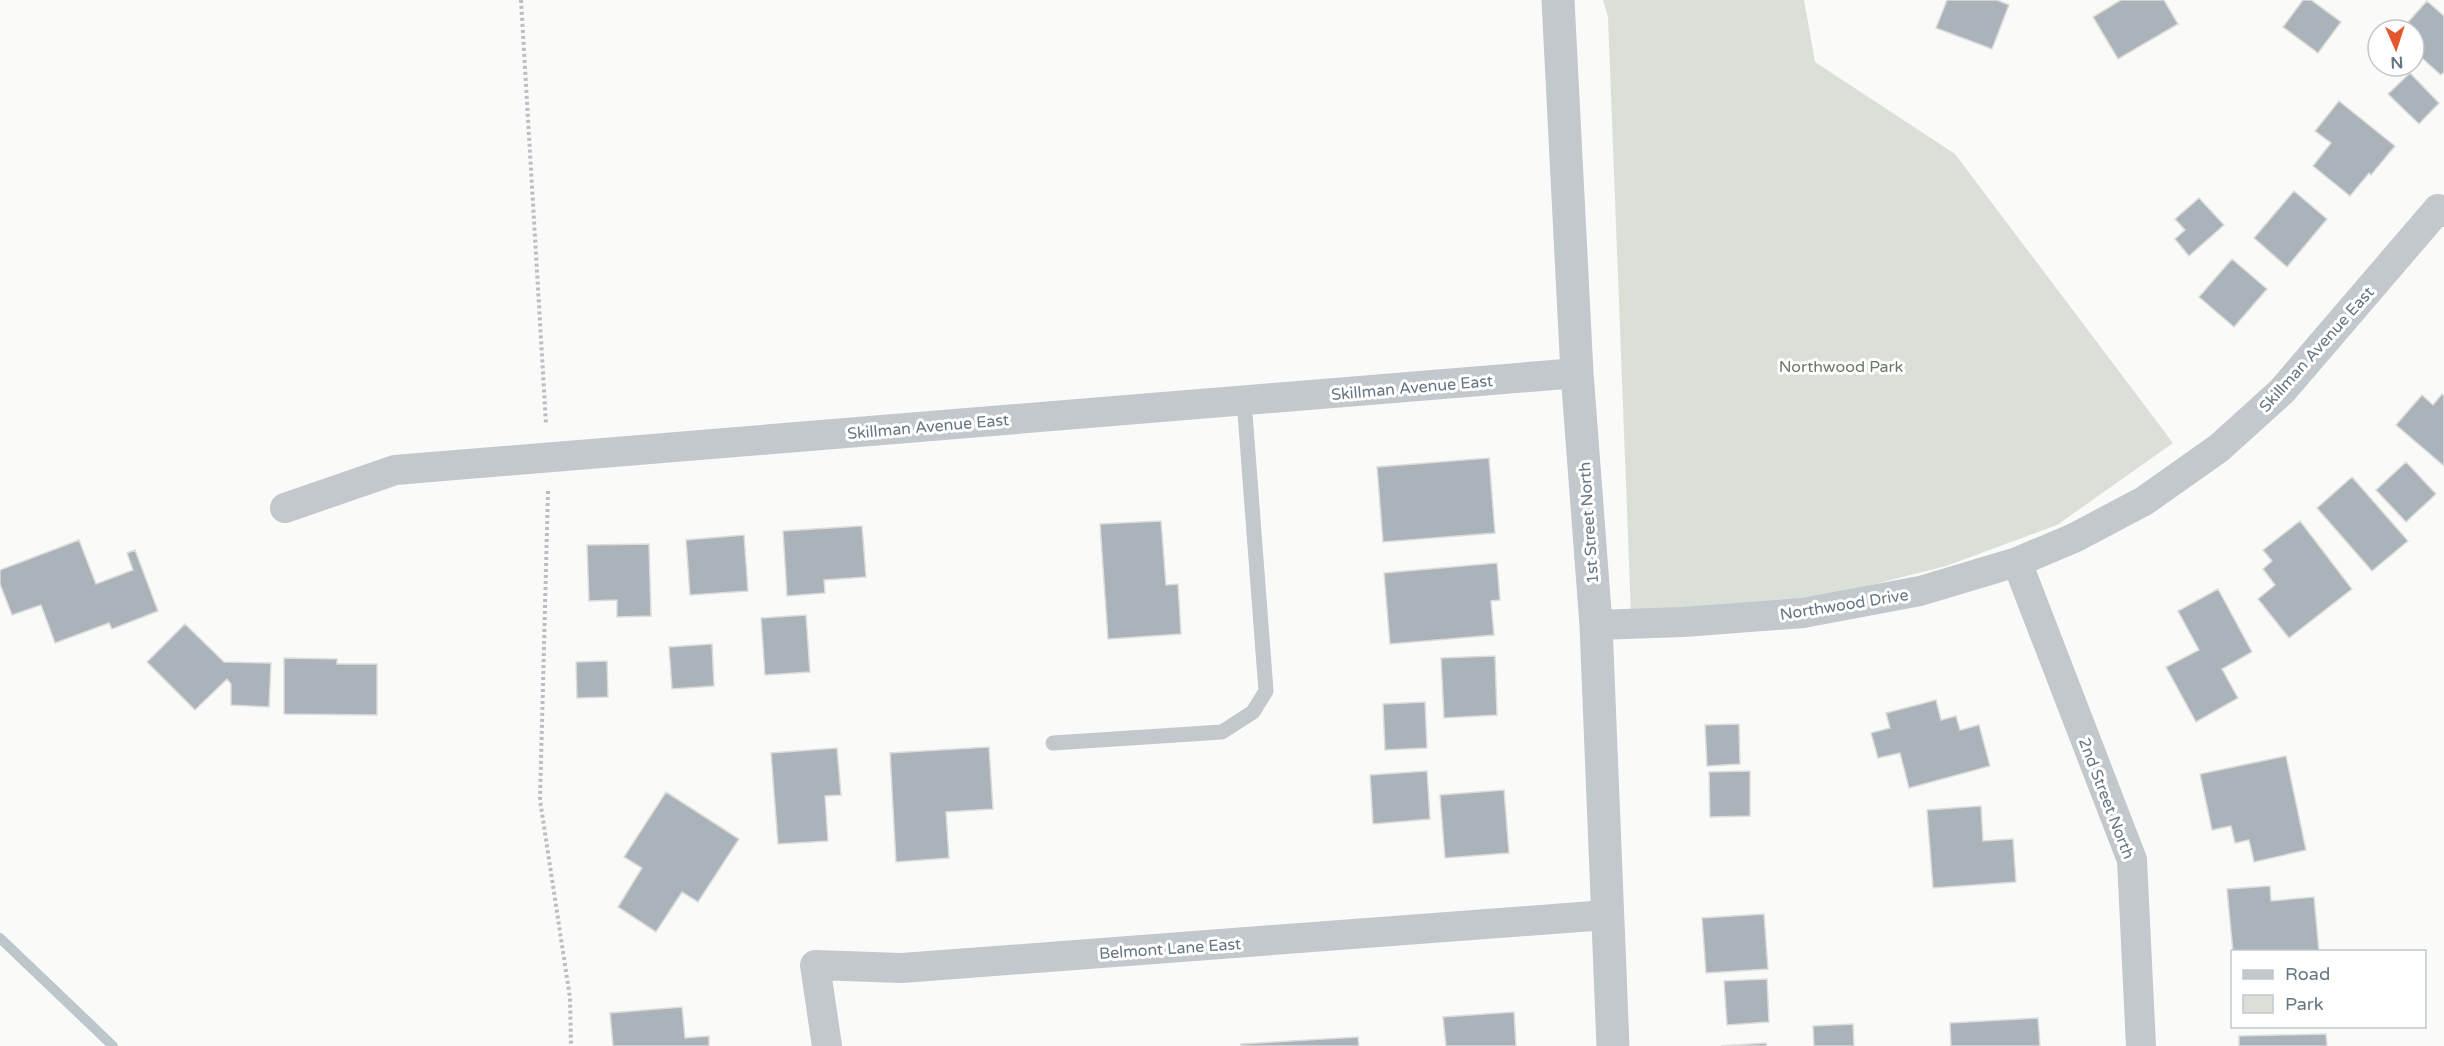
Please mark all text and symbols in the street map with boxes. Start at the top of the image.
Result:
north arrow [2366,18,2426,78]
text: N [2390,52,2404,72]
street label: Skillman Avenue East [2255,283,2378,417]
park label: Northwood Park [1779,357,1904,377]
street label: Skillman Avenue East [1330,371,1494,405]
street label: Skillman Avenue East [846,410,1010,444]
street label: 1st Street North [1575,461,1603,585]
street label: Northwood Drive [1778,585,1910,625]
street label: 2nd Street North [2074,735,2138,862]
street label: Belmont Lane East [1098,934,1242,964]
legend [2231,950,2426,1028]
text: Road [2285,963,2330,985]
text: Park [2285,993,2324,1015]

